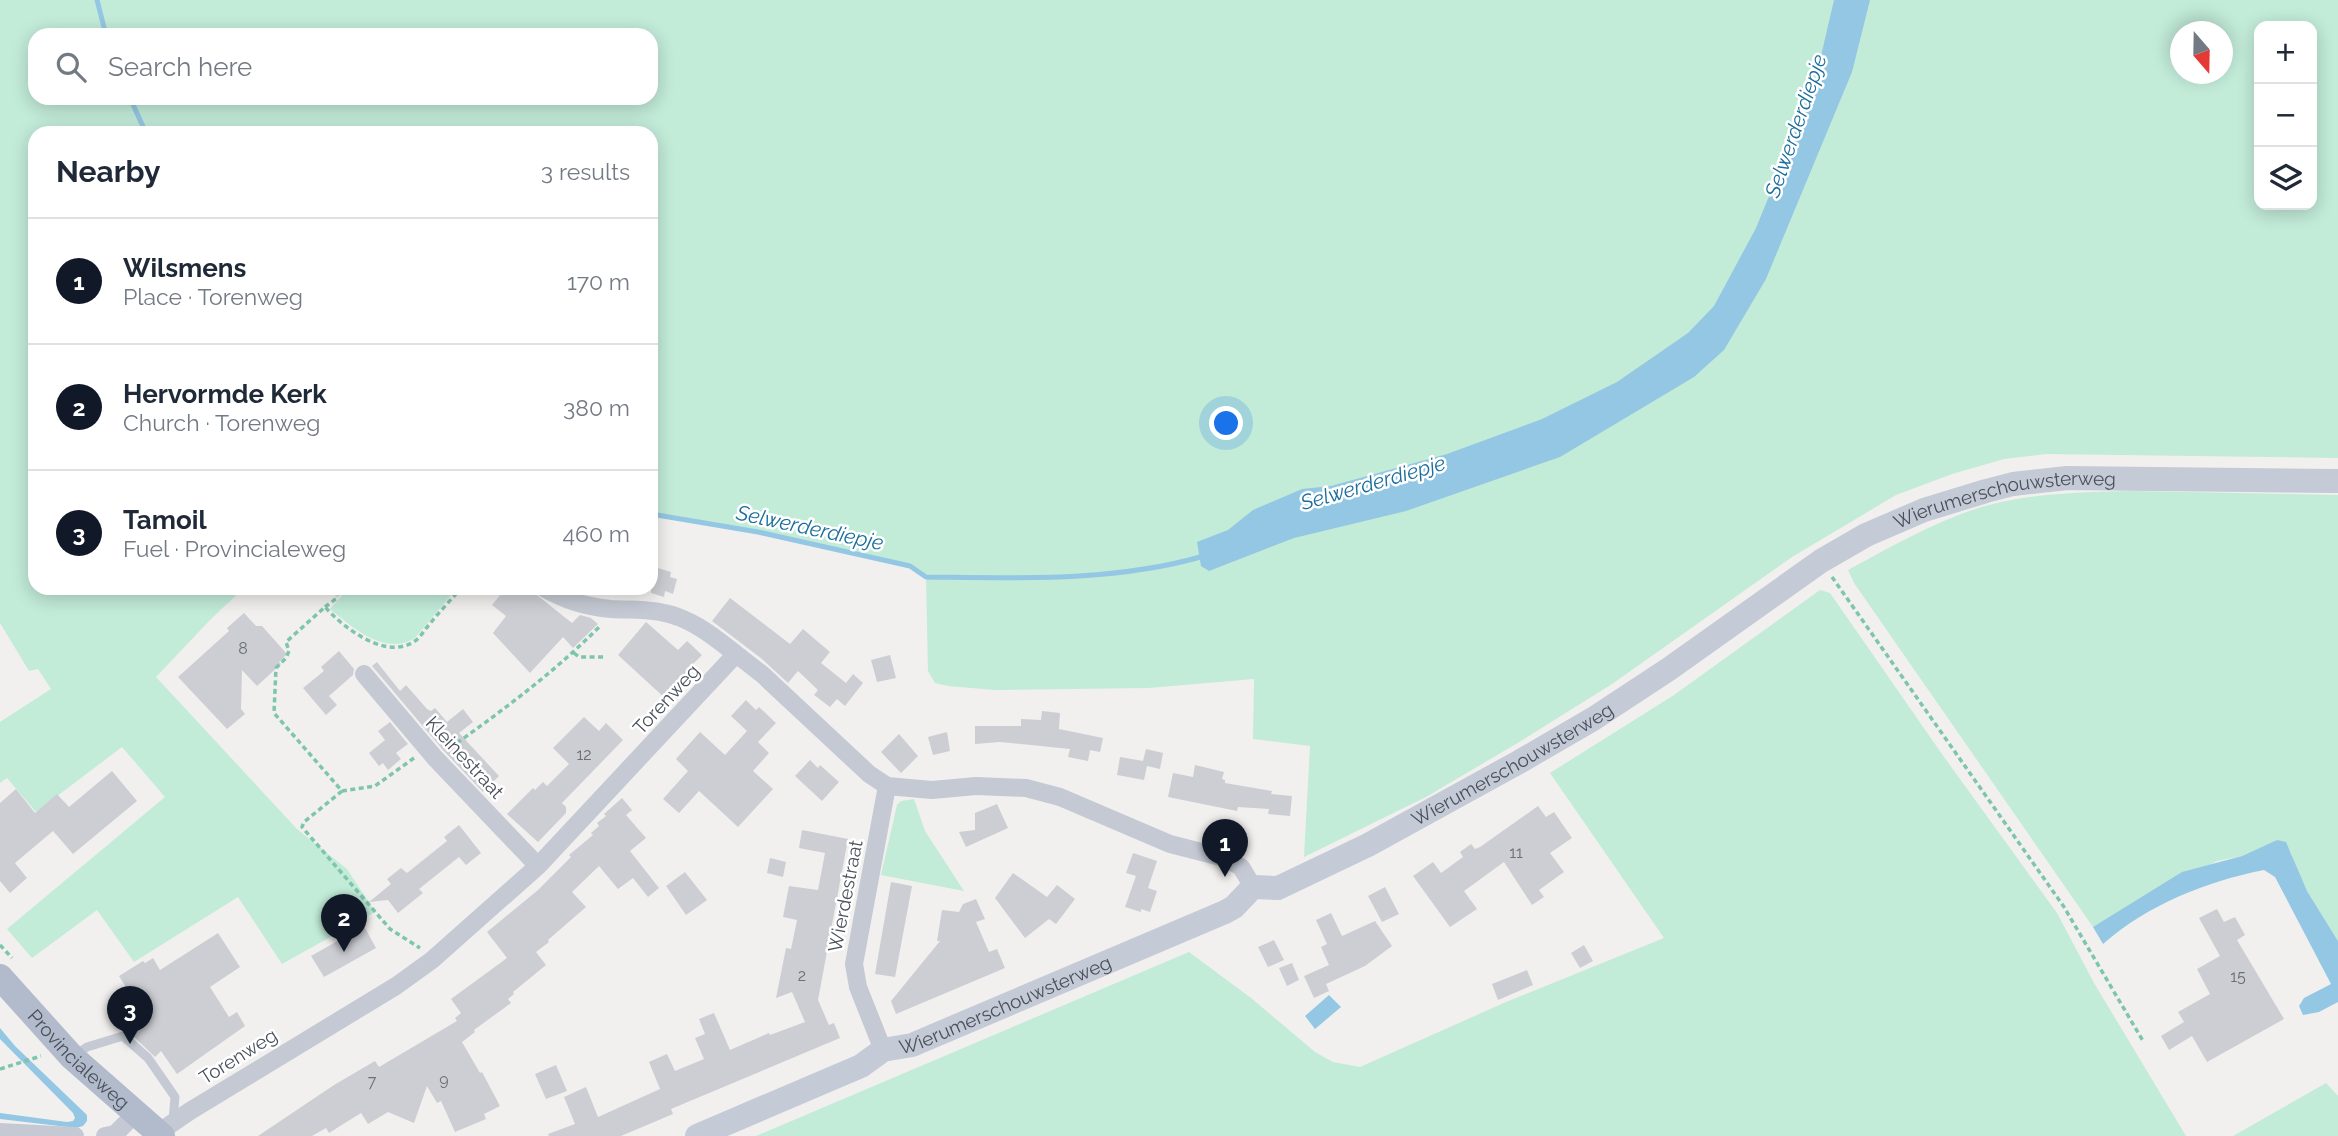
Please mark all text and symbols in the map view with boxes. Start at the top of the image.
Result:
north arrow [2170,21,2233,84]
map controls [2254,21,2317,210]
button: + [2254,21,2317,84]
search box [28,28,658,105]
icon: search [52,48,90,86]
water label: Selwerderdiepje [1759,51,1832,202]
text: Search here [108,52,252,82]
button: − [2254,84,2317,147]
button: layers [2254,147,2317,210]
text: Nearby [56,154,160,189]
text: 3 results [541,158,630,185]
text: Wilsmens [123,253,246,283]
text: 1 [73,268,85,295]
text: 170 m [567,268,630,295]
text: Place · Torenweg [123,283,303,310]
text: Hervormde Kerk [123,379,327,409]
text: 2 [73,394,85,421]
text: 380 m [563,394,630,421]
your location [1209,406,1243,440]
text: Church · Torenweg [123,409,321,436]
water label: Selwerderdiepje [1296,450,1448,515]
street label: Wierumerschouwsterweg [1890,467,2116,533]
water label: Selwerderdiepje [733,500,886,555]
text: Tamoil [123,505,207,535]
text: 3 [73,520,85,547]
text: 460 m [562,520,630,547]
text: Fuel · Provincialeweg [123,535,346,562]
house number: 8 [238,639,248,658]
street label: Torenweg [628,660,704,738]
street label: Wierumerschouwsterweg [1408,698,1617,830]
street label: Kleinestraat [421,711,509,803]
house number: 12 [576,745,592,764]
pin: 1 [1202,819,1248,877]
street label: Wierdestraat [823,837,867,954]
house number: 11 [1509,843,1523,862]
pin: 2 [321,894,367,952]
street label: Wierumerschouwsterweg [897,951,1114,1058]
house number: 2 [798,966,806,985]
house number: 15 [2230,967,2246,986]
pin: 3 [107,986,153,1044]
street label: Provincialeweg [23,1005,134,1114]
street label: Torenweg [195,1024,281,1088]
house number: 9 [439,1070,449,1089]
house number: 7 [368,1072,377,1091]

